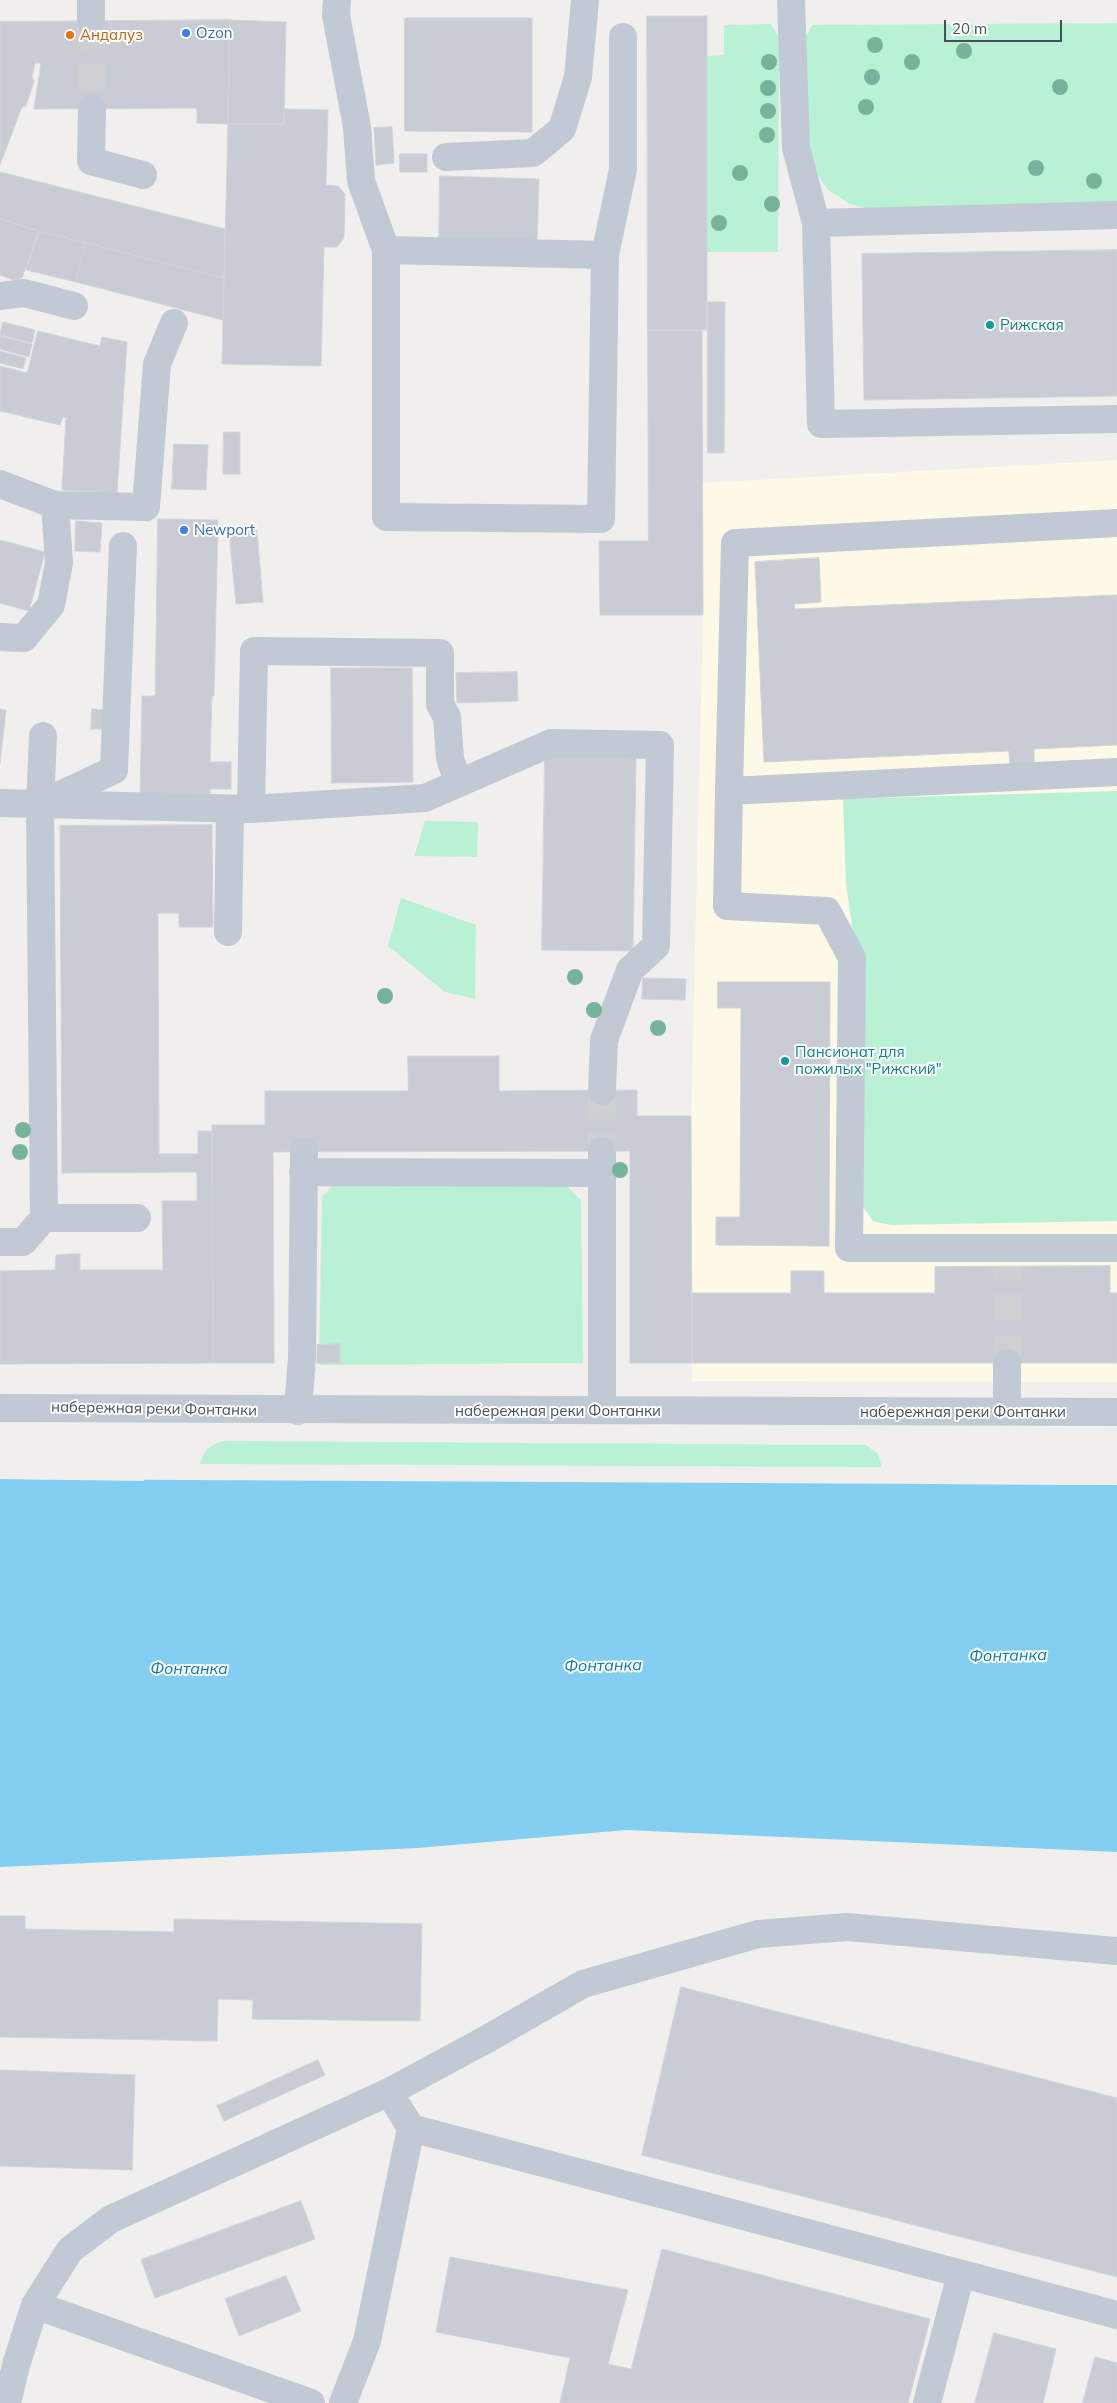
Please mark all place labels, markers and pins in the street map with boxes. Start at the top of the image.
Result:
place label: Ozon [196,24,233,42]
place label: Андалуз [80,26,143,44]
marker: Ozon [180,27,192,39]
marker: Андалуз [64,29,76,41]
place label: Рижская [1000,316,1064,334]
marker: Рижская [984,319,996,331]
place label: Newport [194,521,255,539]
marker: Newport [178,524,190,536]
place label: Пансионат для пожилых "Рижский" [795,1043,942,1078]
marker: Пансионат для пожилых "Рижский" [779,1055,791,1067]

